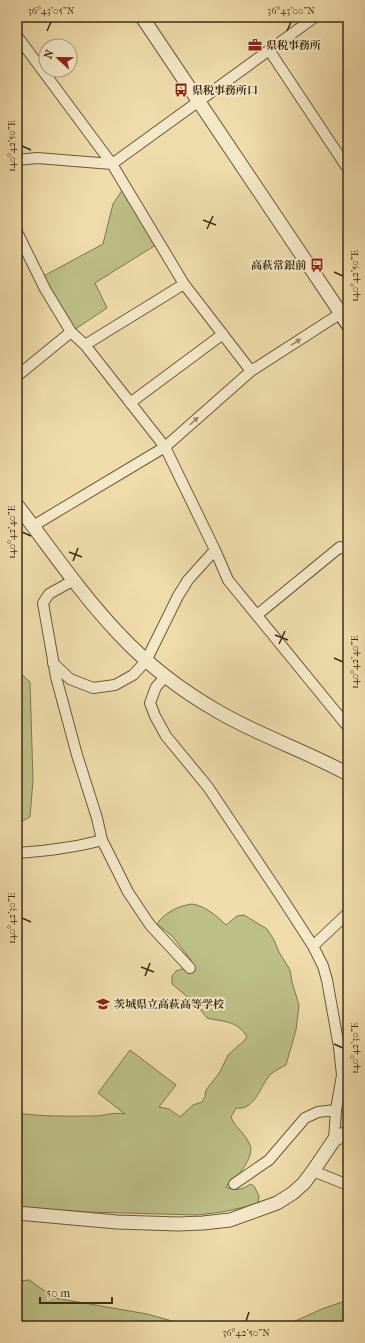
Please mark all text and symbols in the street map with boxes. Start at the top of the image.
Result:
text: 36°43'05"N [28,5,75,17]
text: 36°43'00"N [267,5,315,17]
office icon: 県税事務所 [247,37,263,53]
north arrow [38,38,78,78]
place label: 県税事務所 [266,39,321,52]
text: N [42,48,57,61]
bus stop icon: 県税事務所口 [173,82,189,98]
place label: 県税事務所口 [192,84,258,97]
text: 140°42'50"E [6,120,18,172]
text: 140°42'50"E [349,250,361,302]
bus stop icon: 高萩常銀前 [309,257,325,273]
place label: 高萩常銀前 [251,259,307,272]
one-way arrow [291,338,302,346]
one-way arrow [189,417,199,426]
text: 140°42'40"E [6,505,18,559]
text: 140°42'40"E [349,635,361,689]
text: 140°42'30"E [6,892,18,944]
school or university icon: 茨城県立高萩高等学校 [95,996,111,1012]
place label: 茨城県立高萩高等学校 [114,998,224,1011]
text: 140°42'30"E [349,1022,361,1074]
scale bar [40,1279,112,1305]
text: 50 m [46,1286,70,1300]
text: 36°42'50"N [222,1327,270,1339]

